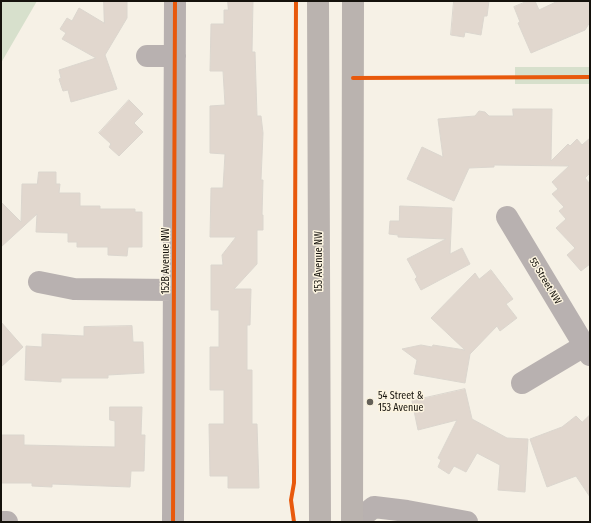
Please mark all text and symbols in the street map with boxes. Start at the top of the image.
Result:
street label: 152B Avenue NW [160,228,172,294]
street label: 153 Avenue NW [313,231,325,293]
street label: 55 Street NW [526,256,564,306]
place label: 54 Street & 153 Avenue [378,390,423,414]
marker: 54 Street & 153 Avenue [365,397,375,407]

